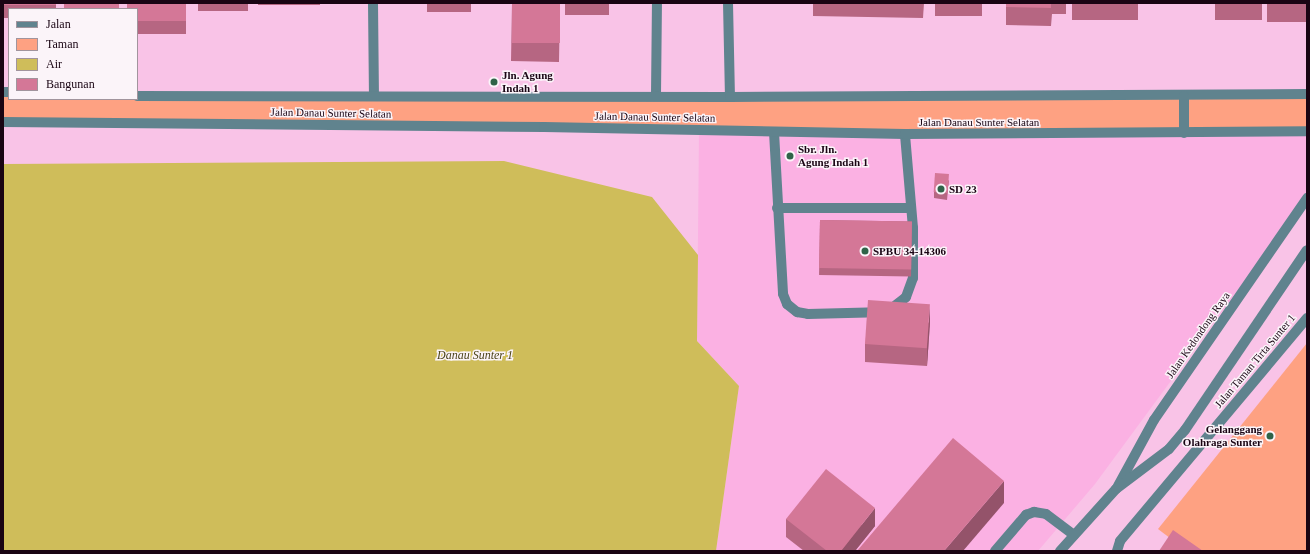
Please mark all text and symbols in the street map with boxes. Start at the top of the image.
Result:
legend [8,8,138,100]
text: Jalan [46,17,71,31]
text: Taman [46,37,78,51]
text: Air [46,57,62,71]
place label: Jln. Agung Indah 1 [502,69,553,95]
text: Bangunan [46,77,95,91]
marker: Jln. Agung Indah 1 [489,77,499,87]
street label: Jalan Danau Sunter Selatan [271,105,391,121]
street label: Jalan Danau Sunter Selatan [595,109,715,125]
street label: Jalan Danau Sunter Selatan [919,115,1039,129]
place label: Sbr. Jln. Agung Indah 1 [798,143,868,169]
marker: Sbr. Jln. Agung Indah 1 [785,151,795,161]
place label: SD 23 [949,182,977,196]
marker: SD 23 [936,184,946,194]
place label: SPBU 34-14306 [873,244,946,258]
marker: SPBU 34-14306 [860,246,870,256]
street label: Jalan Kedondong Raya [1163,289,1233,381]
street label: Jalan Taman Tirta Sunter 1 [1212,311,1298,411]
water label: Danau Sunter 1 [437,349,513,363]
place label: Gelanggang Olahraga Sunter [1183,423,1262,449]
marker: Gelanggang Olahraga Sunter [1265,431,1275,441]

